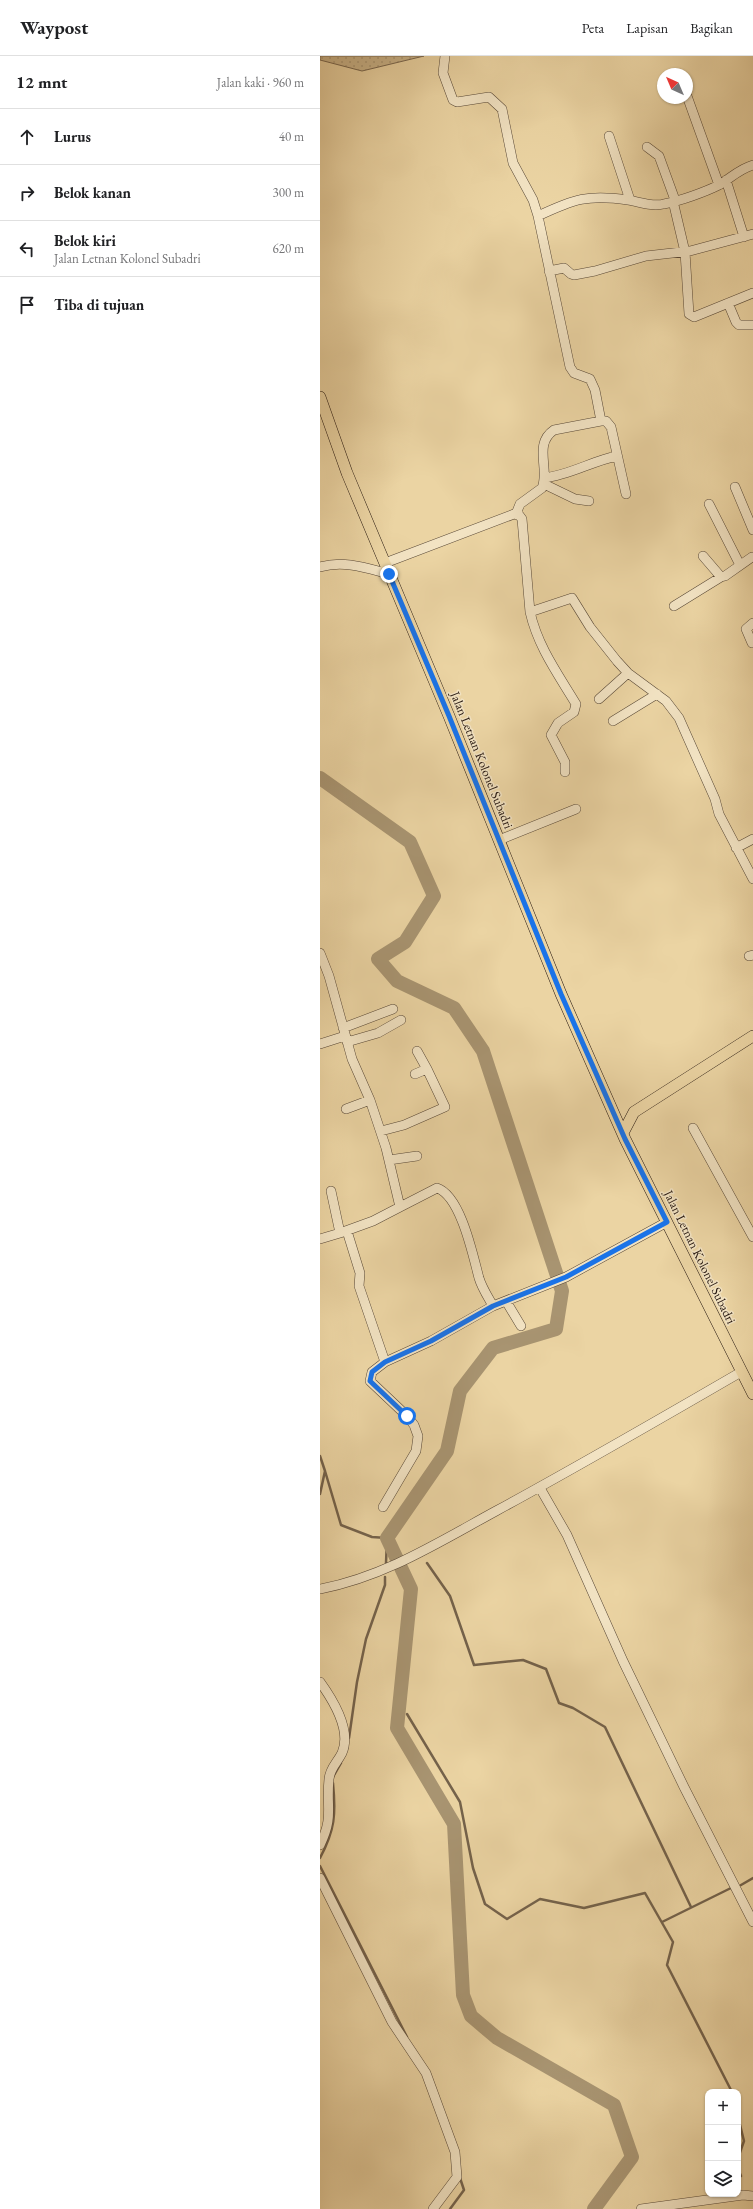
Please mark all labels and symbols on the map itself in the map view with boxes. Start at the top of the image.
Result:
north arrow [657,68,693,104]
route end [380,565,398,583]
street label: Jalan Letnan Kolonel Subadri [446,688,517,831]
street label: Jalan Letnan Kolonel Subadri [660,1187,740,1327]
route start [398,1407,416,1425]

